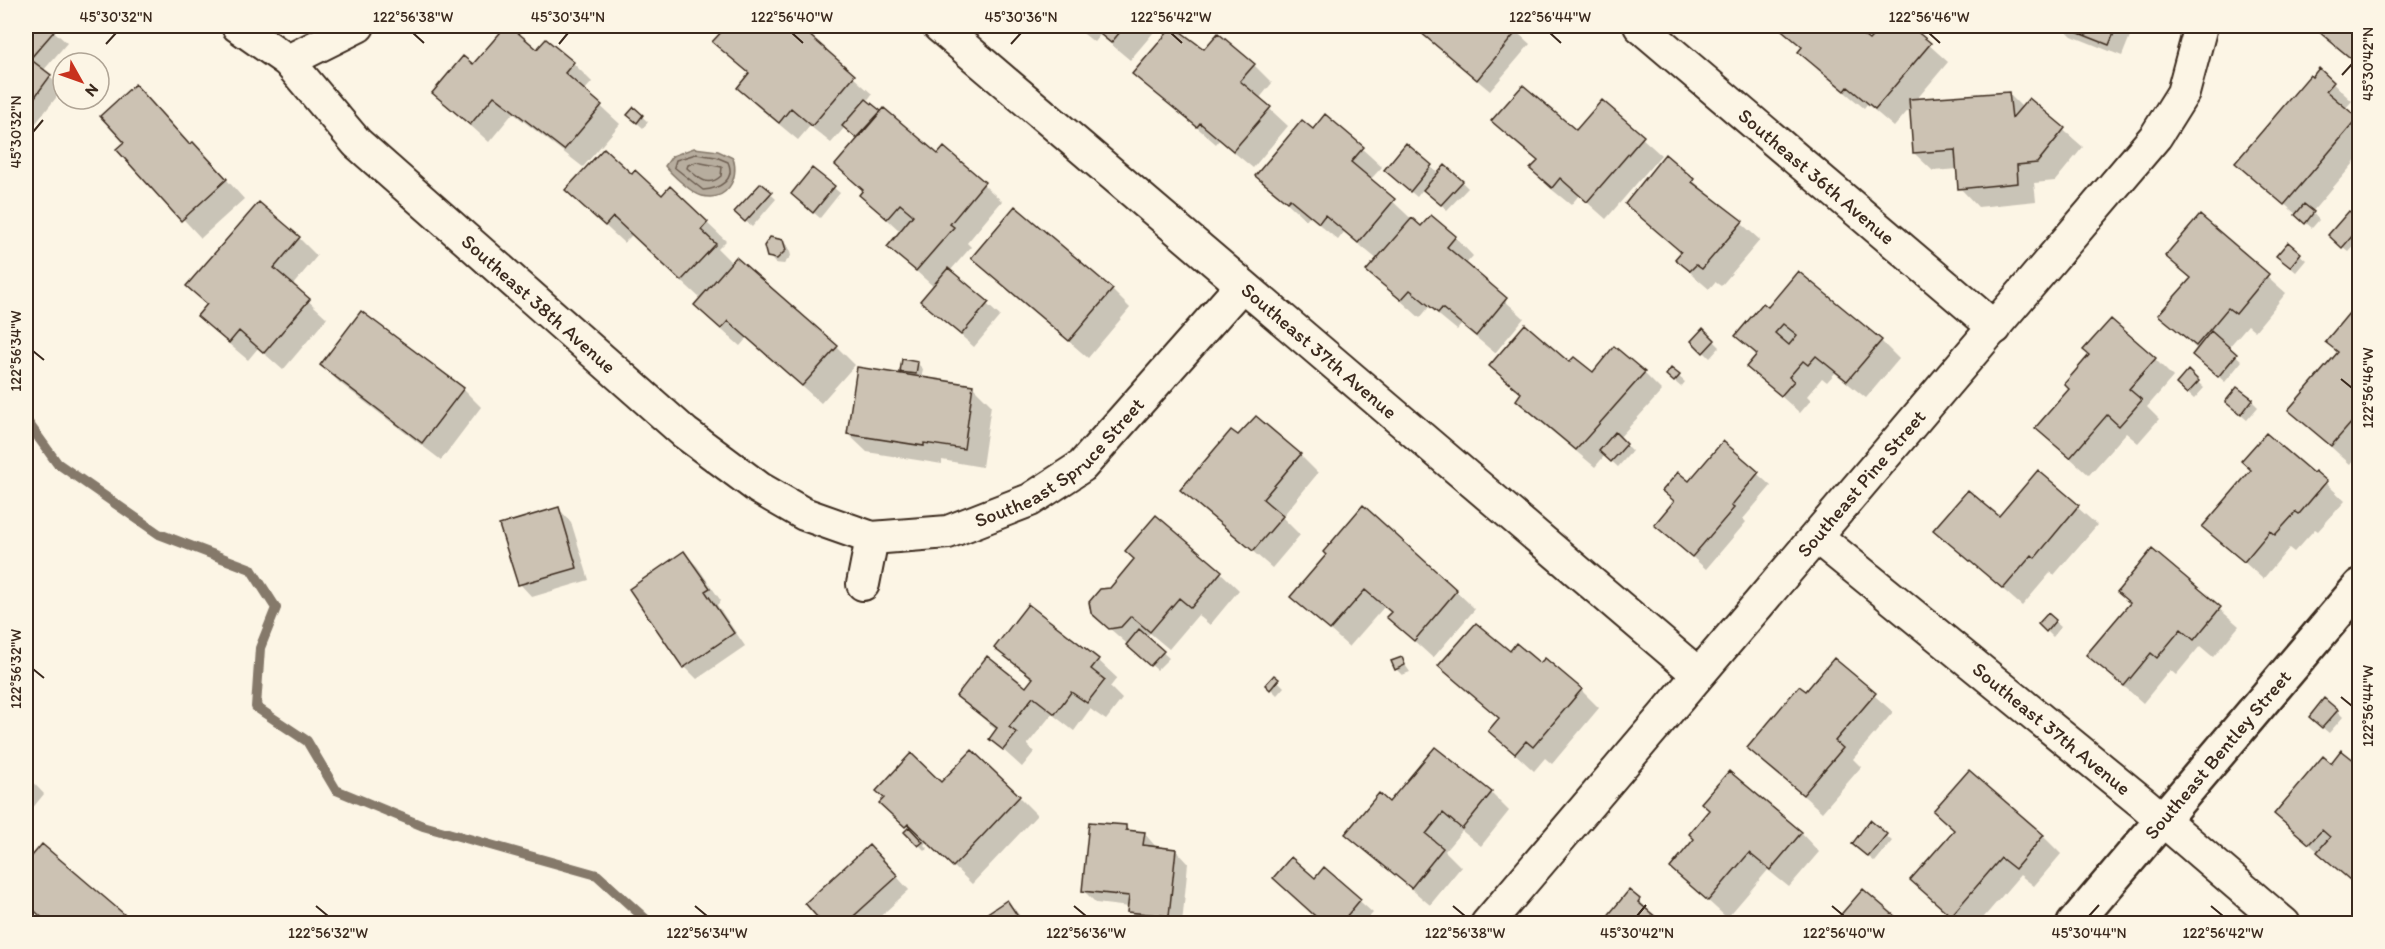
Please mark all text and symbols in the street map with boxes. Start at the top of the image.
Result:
text: 45°30'32"N [79,8,153,26]
text: 122°56'38"W [373,8,453,26]
text: 45°30'34"N [531,8,605,26]
text: 122°56'40"W [751,8,833,26]
text: 45°30'36"N [984,8,1058,26]
text: 122°56'42"W [1131,8,1212,26]
text: 122°56'44"W [1509,8,1591,26]
text: 122°56'46"W [1888,8,1970,26]
text: 45°30'42"N [2359,27,2377,101]
north arrow [51,51,111,111]
text: N [81,80,103,101]
text: 45°30'32"N [7,95,25,169]
street label: Southeast 36th Avenue [1734,103,1900,250]
street label: Southeast 38th Avenue [457,229,621,379]
street label: Southeast 37th Avenue [1236,277,1402,424]
text: 122°56'34"W [7,310,25,392]
text: 122°56'46"W [2359,347,2377,429]
street label: Southeast Spruce Street [971,393,1149,533]
street label: Southeast Pine Street [1792,404,1931,562]
text: 122°56'32"W [7,629,25,709]
street label: Southeast 37th Avenue [1968,657,2136,800]
street label: Southeast Bentley Street [2139,665,2296,844]
text: 122°56'44"W [2359,665,2377,747]
text: 122°56'32"W [288,924,368,942]
text: 122°56'34"W [666,924,748,942]
text: 122°56'36"W [1046,924,1126,942]
text: 122°56'38"W [1425,924,1505,942]
text: 45°30'42"N [1600,924,1674,942]
text: 122°56'40"W [1803,924,1885,942]
text: 45°30'44"N [2051,924,2127,942]
text: 122°56'42"W [2183,924,2264,942]

